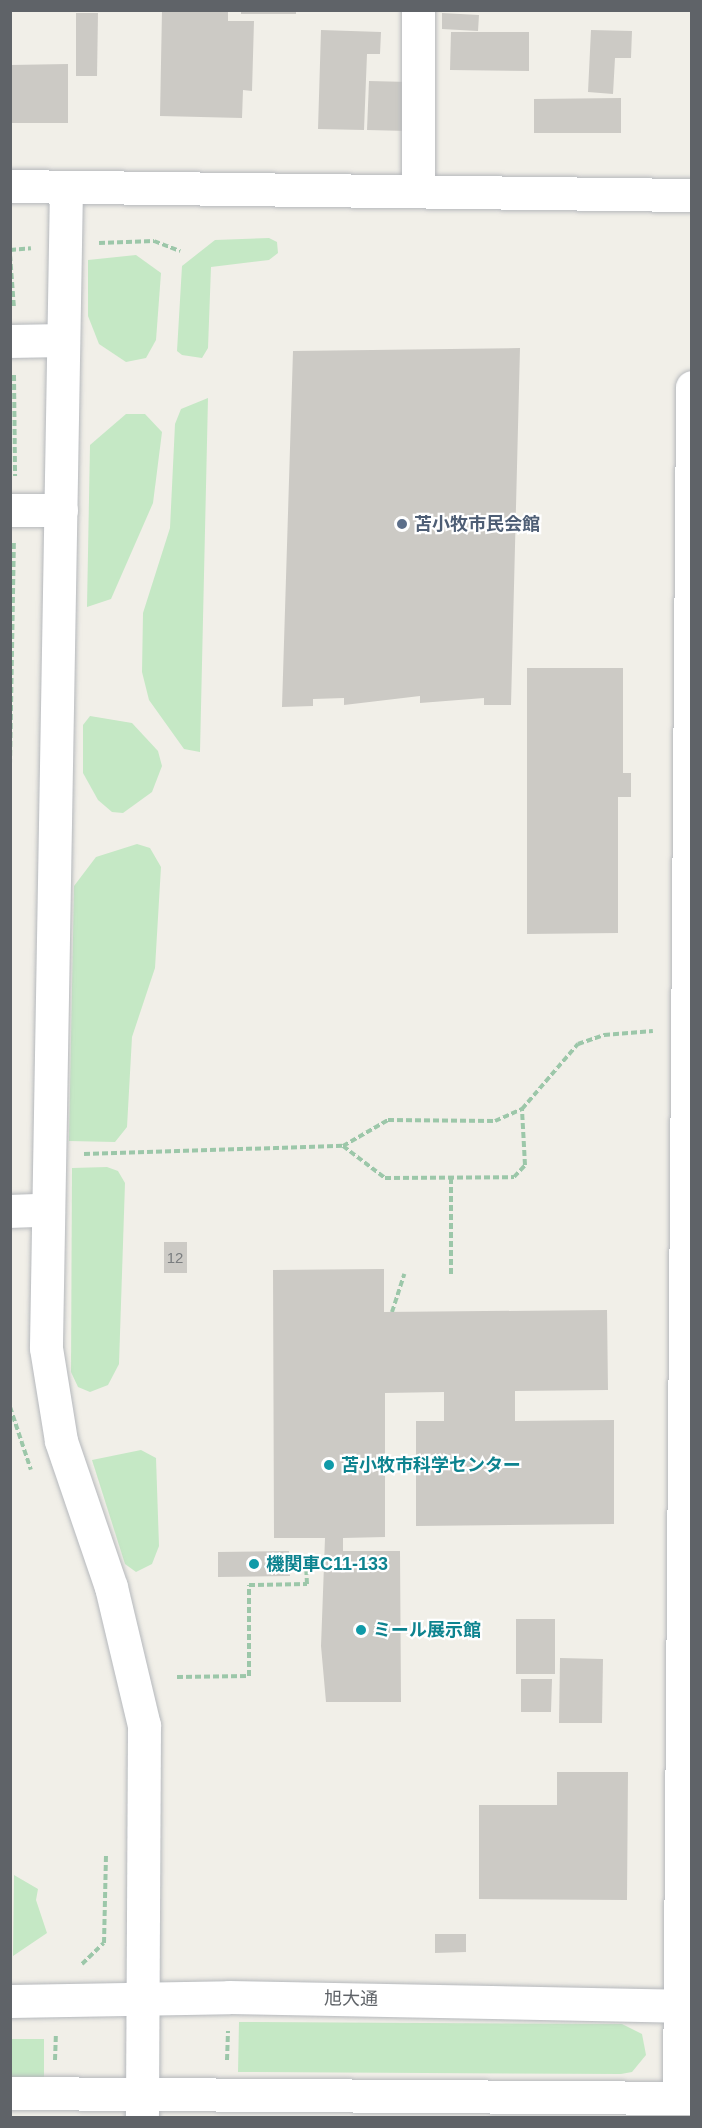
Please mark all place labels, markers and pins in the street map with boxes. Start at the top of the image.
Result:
place label: 苫小牧市民会館 [414,513,540,535]
marker: 苫小牧市民会館 [395,517,409,531]
place label: 苫小牧市科学センター [341,1454,521,1476]
marker: 苫小牧市科学センター [322,1458,336,1472]
place label: 機関車C11-133 [266,1553,388,1575]
marker: 機関車C11-133 [247,1557,261,1571]
place label: ミール展示館 [373,1619,481,1641]
marker: ミール展示館 [354,1623,368,1637]

